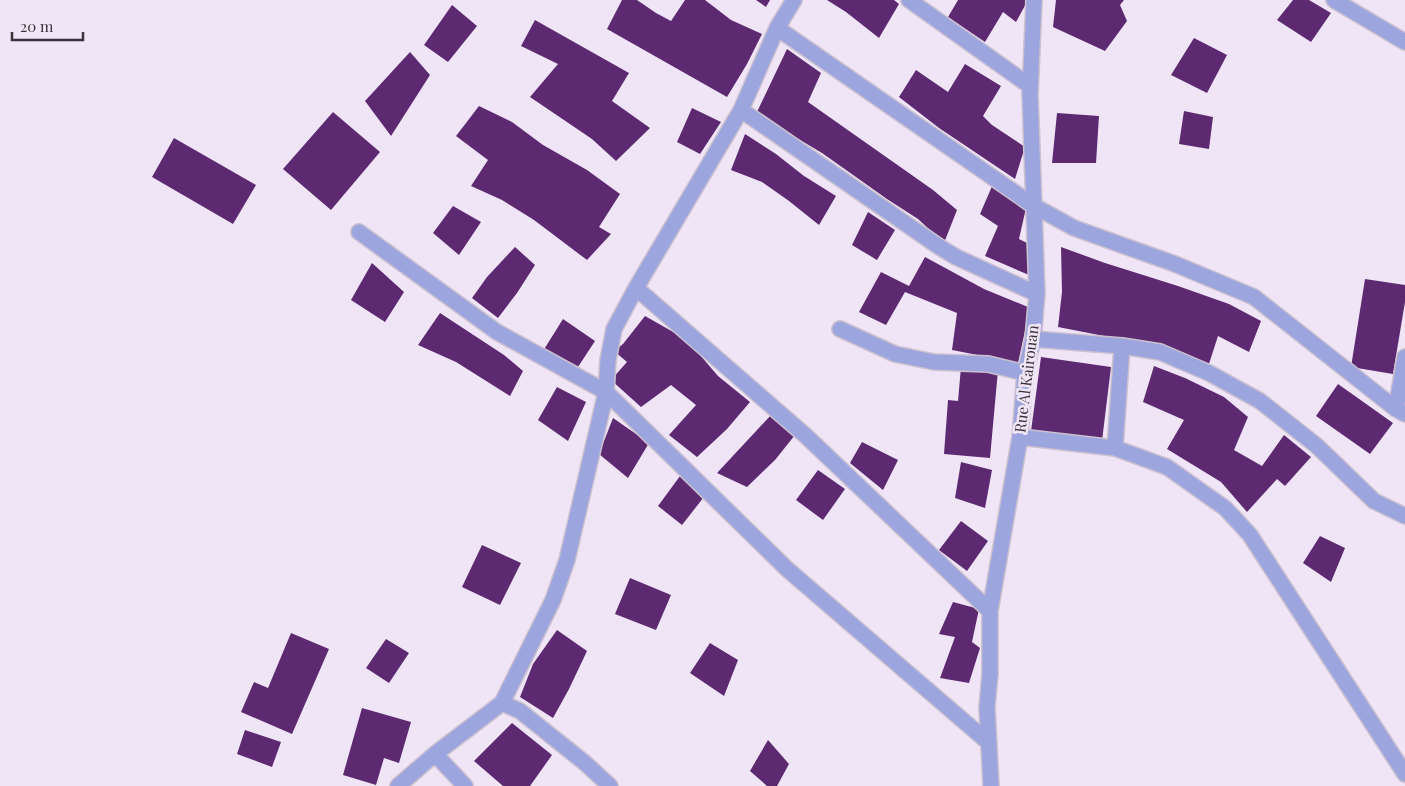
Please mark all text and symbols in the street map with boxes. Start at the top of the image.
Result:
scale bar [12,10,84,42]
text: 20 m [20,16,54,36]
street label: Rue Al Kairouan [1009,324,1043,434]

